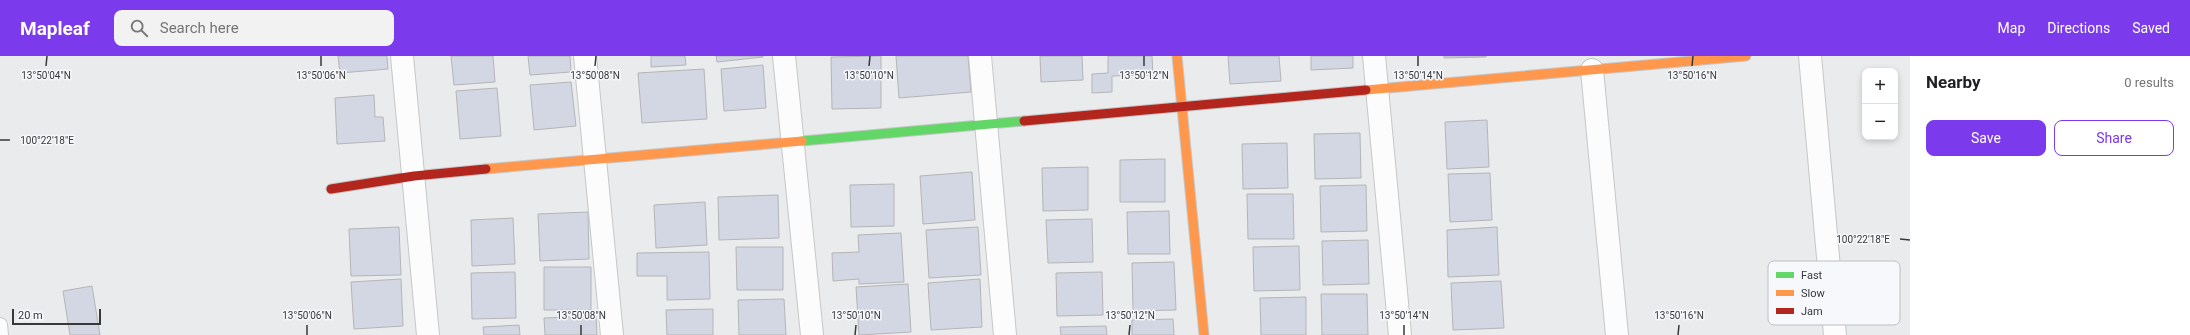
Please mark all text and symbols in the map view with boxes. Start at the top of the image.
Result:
search box [114,10,394,46]
text: Mapleaf [20,17,90,40]
icon: search [128,17,150,39]
text: Search here [160,19,239,37]
text: Map [1998,20,2025,36]
text: Directions [2047,20,2110,36]
text: Saved [2132,20,2170,36]
map controls [1862,68,1898,140]
button: + [1862,68,1898,104]
text: 13°50'04"N [21,70,71,81]
text: 13°50'06"N [296,70,346,81]
text: 13°50'08"N [570,70,620,81]
text: 13°50'10"N [844,70,894,81]
text: 13°50'12"N [1119,70,1169,81]
text: 13°50'14"N [1393,70,1443,81]
text: 13°50'16"N [1667,70,1717,81]
text: Nearby [1926,72,1981,92]
text: 0 results [2124,75,2174,90]
button: − [1862,104,1898,140]
button: Save [1926,120,2046,156]
button: Share [2054,120,2174,156]
text: 100°22'18"E [20,135,74,146]
text: 100°22'18"E [1836,234,1890,245]
legend [1768,261,1900,325]
text: Fast [1801,269,1823,282]
text: Slow [1801,287,1825,300]
text: Jam [1801,305,1823,318]
scale bar [12,307,101,326]
text: 20 m [18,309,43,322]
text: 13°50'06"N [282,310,332,321]
text: 13°50'08"N [556,310,606,321]
text: 13°50'10"N [831,310,881,321]
text: 13°50'12"N [1105,310,1155,321]
text: 13°50'14"N [1379,310,1429,321]
text: 13°50'16"N [1654,310,1704,321]

